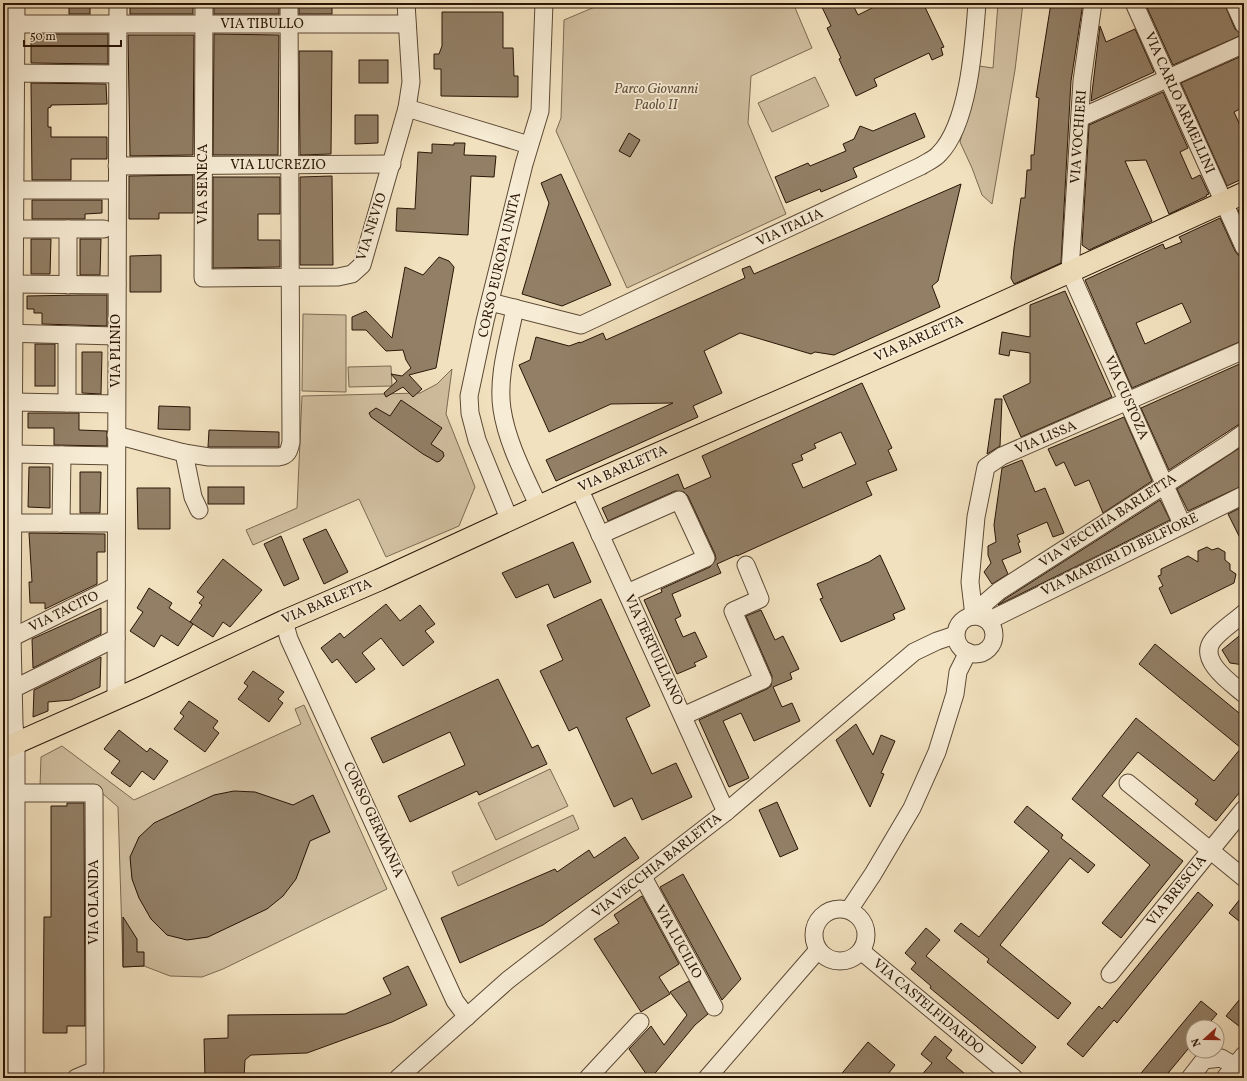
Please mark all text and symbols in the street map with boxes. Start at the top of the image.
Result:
street label: VIA TIBULLO [220,15,304,34]
scale bar [24,22,121,48]
text: 50 m [30,29,56,45]
street label: VIA CARLO ARMELLINI [1139,29,1219,177]
park label: Parco Giovanni Paolo II [614,80,699,115]
street label: VIA VOCHIERI [1066,89,1092,185]
street label: VIA SENECA [194,143,213,224]
street label: VIA LUCREZIO [230,156,326,175]
street label: CORSO EUROPA UNITA [474,190,526,340]
street label: VIA NEVIO [352,191,392,263]
street label: VIA ITALIA [754,204,827,252]
street label: VIA BARLETTA [871,311,967,367]
street label: VIA PLINIO [107,314,126,388]
street label: VIA CUSTOZA [1099,353,1153,443]
street label: VIA LISSA [1012,416,1080,460]
street label: VIA BARLETTA [575,441,671,497]
street label: VIA VECCHIA BARLETTA [1036,469,1180,573]
street label: VIA MARTIRI DI BELFIORE [1038,509,1202,601]
street label: VIA BARLETTA [279,574,375,630]
street label: VIA TACITO [26,587,102,637]
street label: VIA TERTULLIANO [619,591,687,709]
street label: CORSO GERMANIA [338,759,408,881]
street label: VIA VECCHIA BARLETTA [588,809,726,923]
street label: VIA BRESCIA [1143,852,1211,930]
street label: VIA OLANDA [85,859,104,945]
street label: VIA LUCILIO [650,902,706,982]
street label: VIA CASTELFIDARDO [868,955,988,1059]
north arrow [1185,1019,1225,1059]
text: N [1189,1036,1205,1048]

